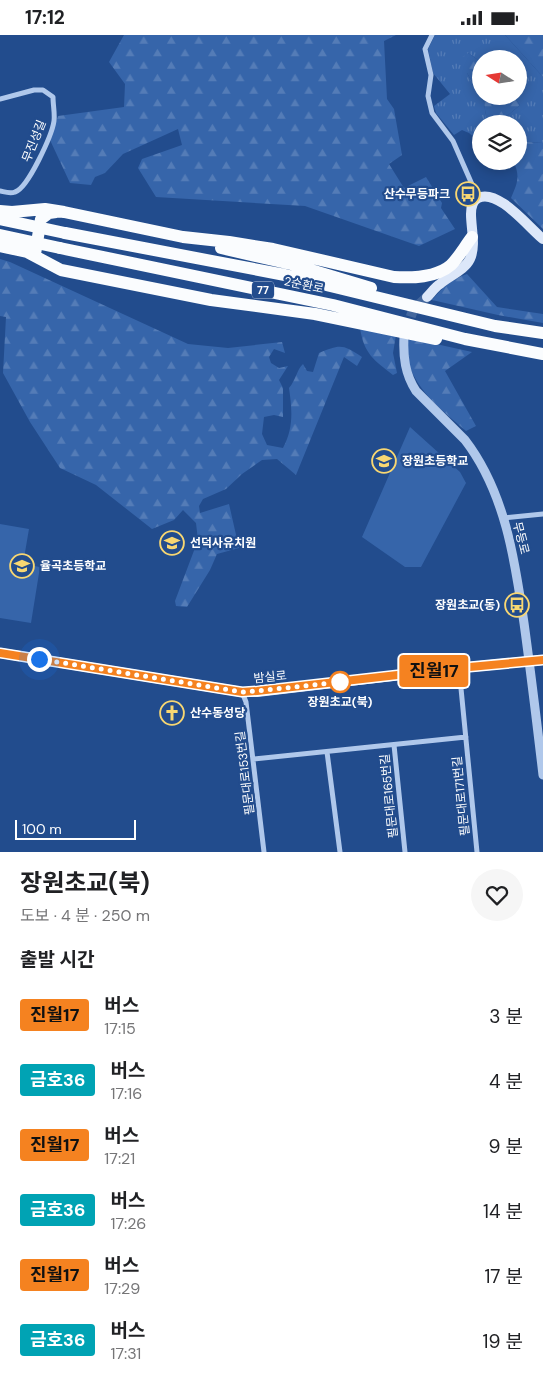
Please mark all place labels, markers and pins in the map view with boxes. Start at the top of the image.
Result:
bus stop icon: 산수무등파크 [455,181,481,207]
place label: 산수무등파크 [384,186,450,202]
school or university icon: 장원초등학교 [371,448,397,474]
place label: 장원초등학교 [402,453,468,469]
school or university icon: 선덕사유치원 [159,530,185,556]
place label: 선덕사유치원 [190,535,256,551]
school or university icon: 율곡초등학교 [9,553,35,579]
place label: 율곡초등학교 [40,558,106,574]
bus stop icon: 장원초교(동) [504,592,530,618]
place label: 장원초교(동) [435,597,500,613]
marker: 장원초교(북) [329,671,351,693]
place label: 장원초교(북) [308,694,373,710]
church icon: 산수동성당 [159,700,185,726]
place label: 산수동성당 [190,705,245,721]

